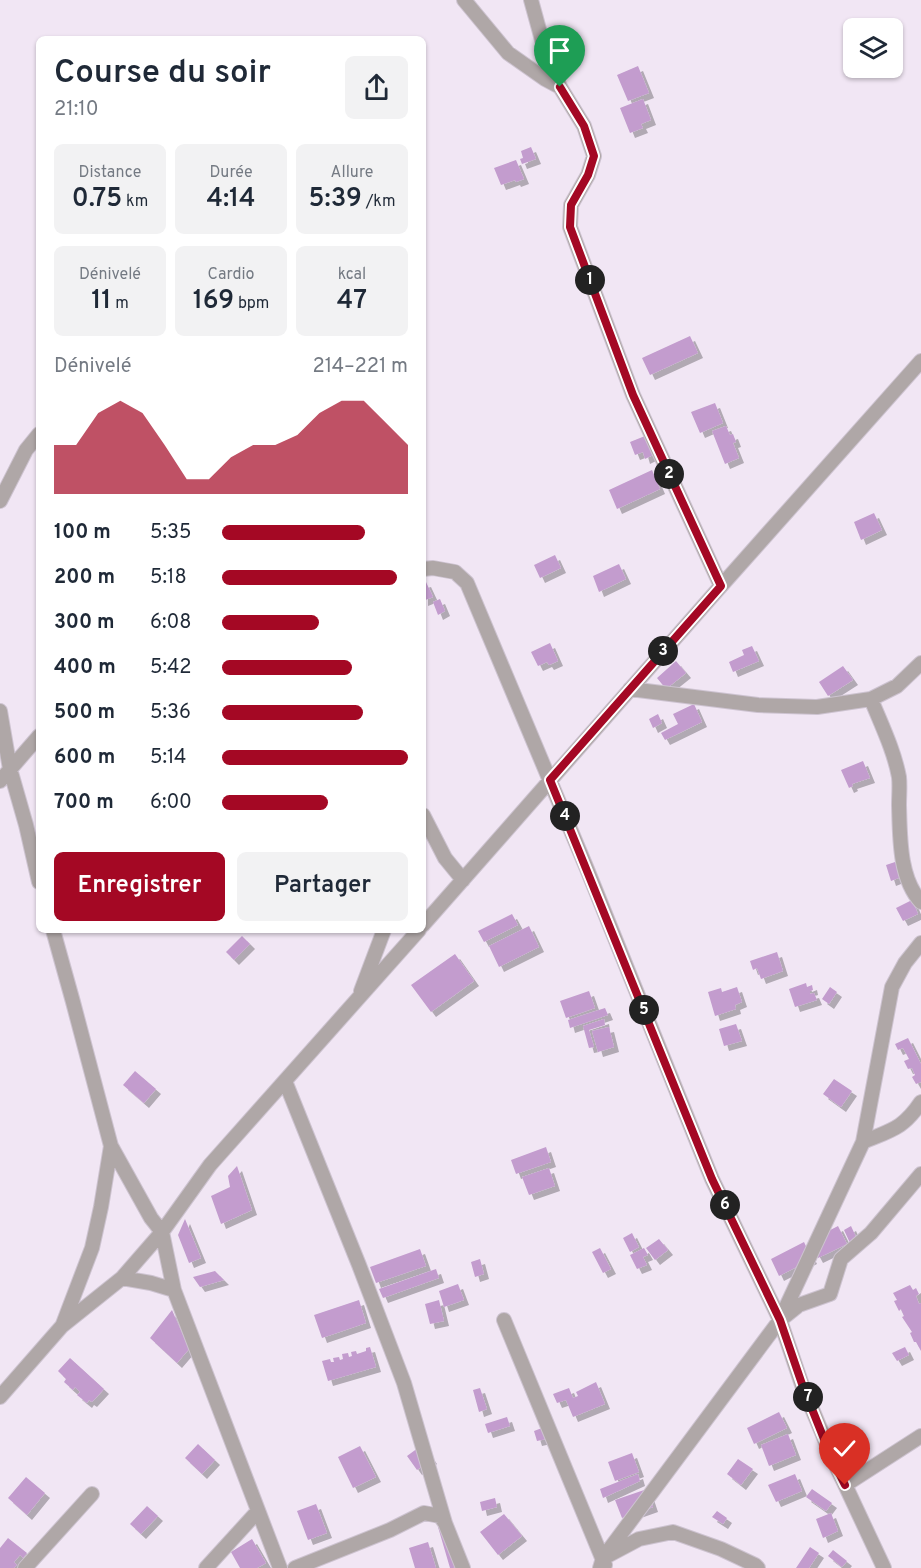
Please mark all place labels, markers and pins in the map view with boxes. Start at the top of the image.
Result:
pin [534,25,585,87]
pin: 1 [575,265,605,295]
pin: 2 [654,459,684,489]
pin: 3 [648,636,678,666]
pin: 4 [550,801,580,831]
pin: 5 [629,995,659,1025]
pin: 6 [710,1190,740,1220]
pin: 7 [793,1382,823,1412]
pin [819,1423,870,1485]

